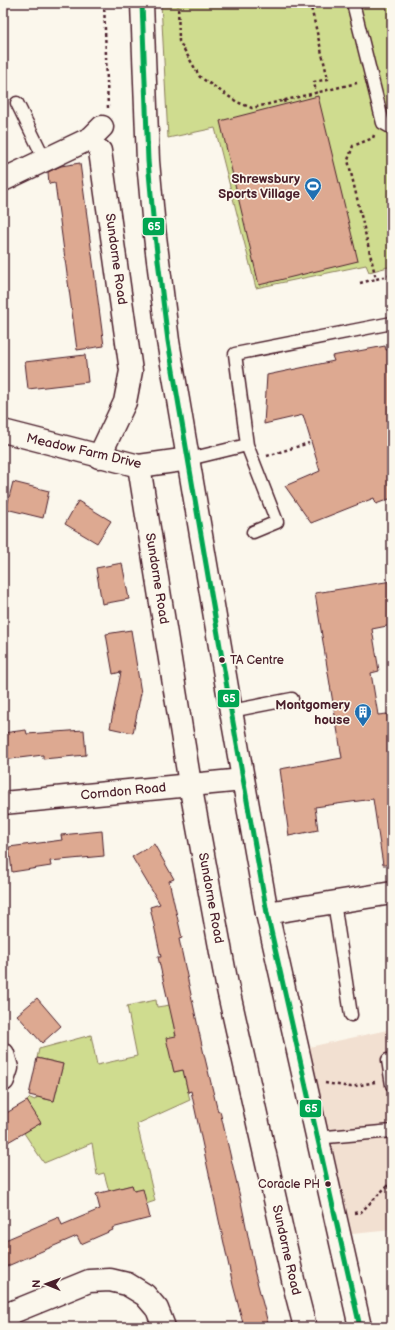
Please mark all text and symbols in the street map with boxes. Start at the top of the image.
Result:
place label: Shrewsbury Sports Village [218,171,301,202]
sports icon: Shrewsbury Sports Village [303,176,323,201]
street label: Sundorne Road [102,212,130,306]
line badge: 65 [142,217,165,236]
text: 65 [147,220,161,233]
street label: Meadow Farm Drive [25,430,143,472]
street label: Sundorne Road [142,532,172,625]
place label: TA Centre [230,653,284,668]
marker: TA Centre [217,655,227,665]
line badge: 65 [217,689,240,708]
text: 65 [222,692,236,705]
place label: Montgomery house [275,697,351,728]
building icon: Montgomery house [353,702,373,727]
street label: Corndon Road [80,779,167,804]
street label: Sundorne Road [195,851,227,945]
line badge: 65 [299,1099,322,1118]
text: 65 [304,1102,318,1115]
place label: Coracle PH [258,1177,320,1192]
marker: Coracle PH [323,1179,333,1189]
street label: Sundorne Road [269,1203,305,1297]
north arrow [26,1264,66,1304]
text: N [30,1280,43,1288]

